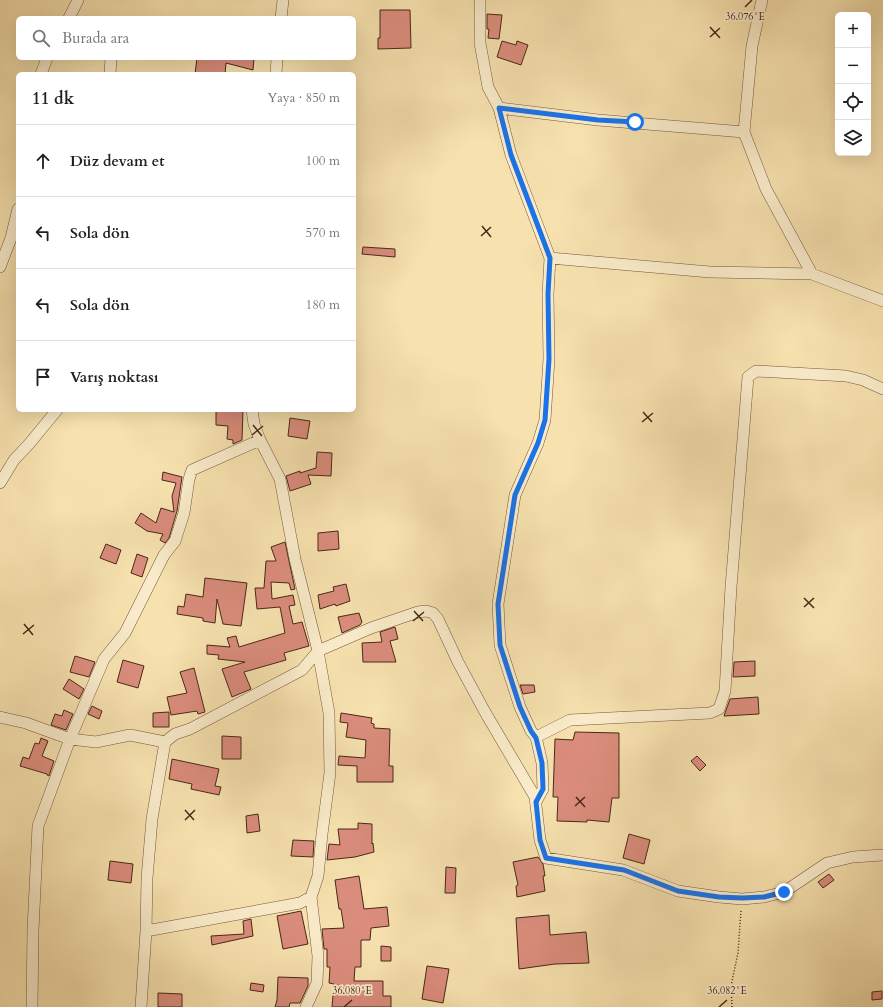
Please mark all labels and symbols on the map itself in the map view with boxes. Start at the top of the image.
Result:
text: 36.076°E [725,10,765,24]
route start [626,113,644,131]
route end [775,883,793,901]
text: 36.080°E [332,984,372,998]
text: 36.082°E [707,984,747,998]

